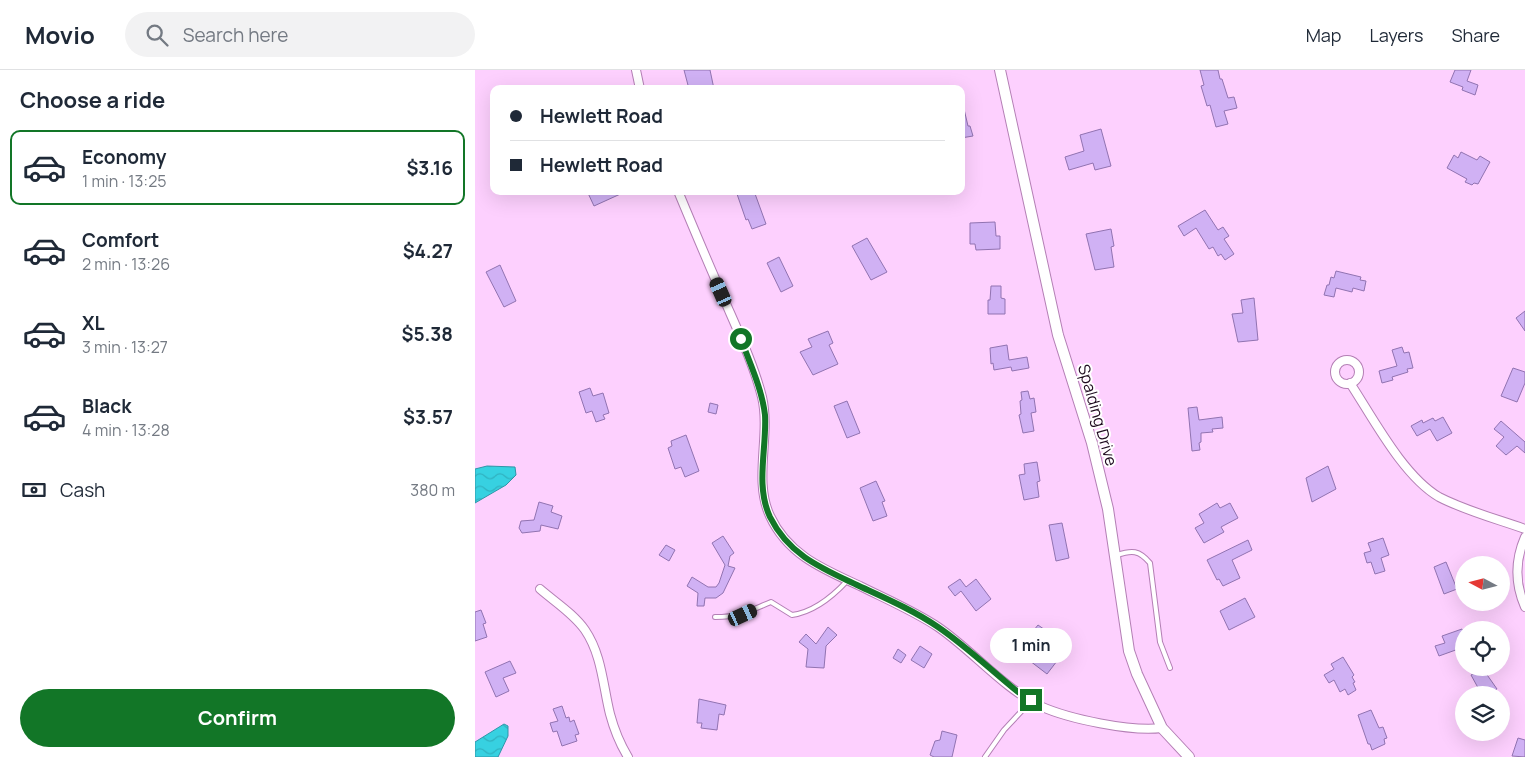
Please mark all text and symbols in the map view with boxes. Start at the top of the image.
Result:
search box [125,12,475,57]
text: Movio [25,18,95,51]
icon: search [143,21,171,49]
text: Search here [183,22,288,48]
text: Map [1306,23,1341,47]
text: Layers [1369,23,1423,47]
text: Share [1451,23,1500,47]
text: Choose a ride [20,85,165,115]
text: Hewlett Road [540,103,663,129]
text: Economy [82,144,166,170]
icon: car [22,145,67,190]
text: Hewlett Road [540,152,663,178]
text: $3.16 [406,155,453,181]
text: 1 min · 13:25 [82,170,167,192]
text: Comfort [82,227,159,253]
icon: car [22,228,67,273]
text: $4.27 [403,238,453,264]
text: 2 min · 13:26 [82,253,170,275]
car [708,275,733,309]
text: XL [82,310,105,336]
icon: car [22,311,67,356]
text: $5.38 [401,321,453,347]
route start [730,328,752,350]
text: 3 min · 13:27 [82,336,168,358]
street label: Spalding Drive [1073,362,1123,468]
text: Black [82,393,131,419]
icon: car [22,394,67,439]
text: $3.57 [403,404,453,430]
text: 4 min · 13:28 [82,419,170,441]
icon: cash [20,476,48,504]
text: Cash [60,477,105,503]
text: 380 m [410,479,455,501]
north arrow [1455,556,1510,611]
map controls [1455,556,1510,741]
car [726,602,759,628]
button: locate [1455,621,1510,676]
callout: 1 min [990,628,1072,662]
text: 1 min [1011,634,1051,656]
button: layers [1455,686,1510,741]
button: Confirm [20,689,455,747]
route end [1020,689,1042,711]

